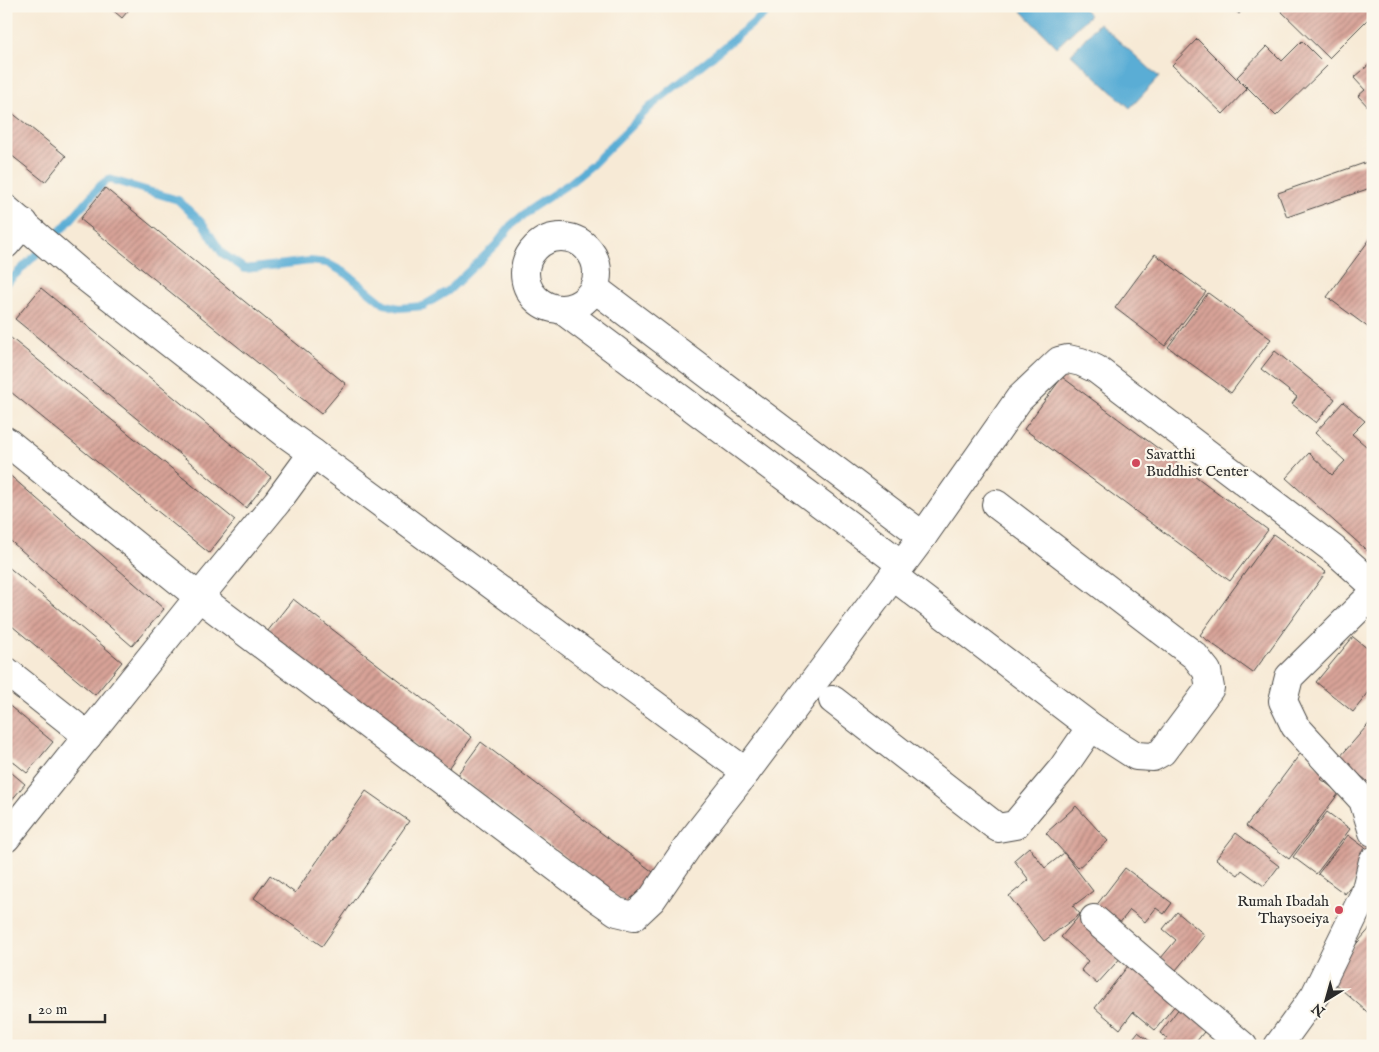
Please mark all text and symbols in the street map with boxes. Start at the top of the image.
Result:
place label: Savatthi Buddhist Center [1146,445,1249,481]
marker: Savatthi Buddhist Center [1130,457,1142,469]
place label: Rumah Ibadah Thaysoeiya [1237,892,1330,928]
marker: Rumah Ibadah Thaysoeiya [1333,904,1345,916]
north arrow [1302,974,1352,1024]
scale bar [30,992,105,1024]
text: N [1309,999,1330,1021]
text: 20 m [38,1000,68,1019]

